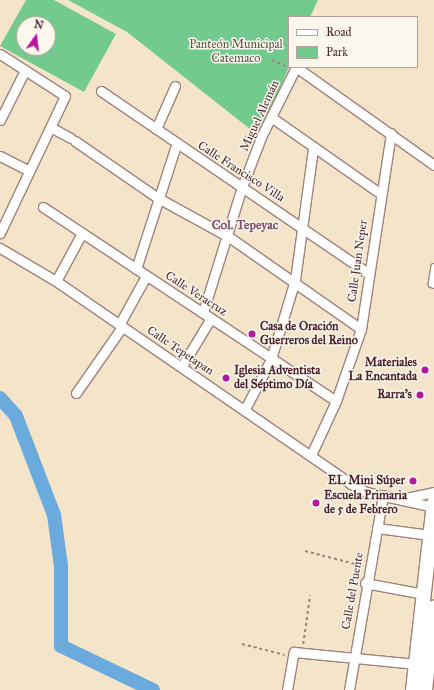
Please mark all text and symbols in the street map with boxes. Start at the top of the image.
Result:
north arrow [16,16,56,56]
legend [288,16,418,68]
text: N [33,17,45,32]
text: Road [326,25,352,39]
park label: Panteón Municipal Catemaco [189,38,283,66]
text: Park [326,45,348,59]
street label: Miguel Alemán [237,78,283,154]
street label: Calle Francisco Villa [195,139,287,205]
district label: Col. Tepeyac [212,217,278,233]
street label: Calle Juan Neper [345,219,371,303]
street label: Calle Veracruz [162,269,230,319]
place label: Casa de Oración Guerreros del Reino [260,320,358,348]
street label: Calle Tepetapan [144,323,216,379]
marker: Casa de Oración Guerreros del Reino [247,329,257,339]
place label: Materiales La Encantada [348,356,417,384]
place label: Iglesia Adventista del Séptimo Día [234,364,320,392]
marker: Materiales La Encantada [420,365,430,375]
marker: Iglesia Adventista del Séptimo Día [221,373,231,383]
place label: Rarra's [377,388,412,402]
marker: Rarra's [415,390,425,400]
place label: EL Mini Súper [328,474,405,488]
marker: EL Mini Súper [408,476,418,486]
place label: Escuela Primaria de 5 de Febrero [324,489,407,517]
marker: Escuela Primaria de 5 de Febrero [311,498,321,508]
street label: Calle del Puente [339,551,367,631]

